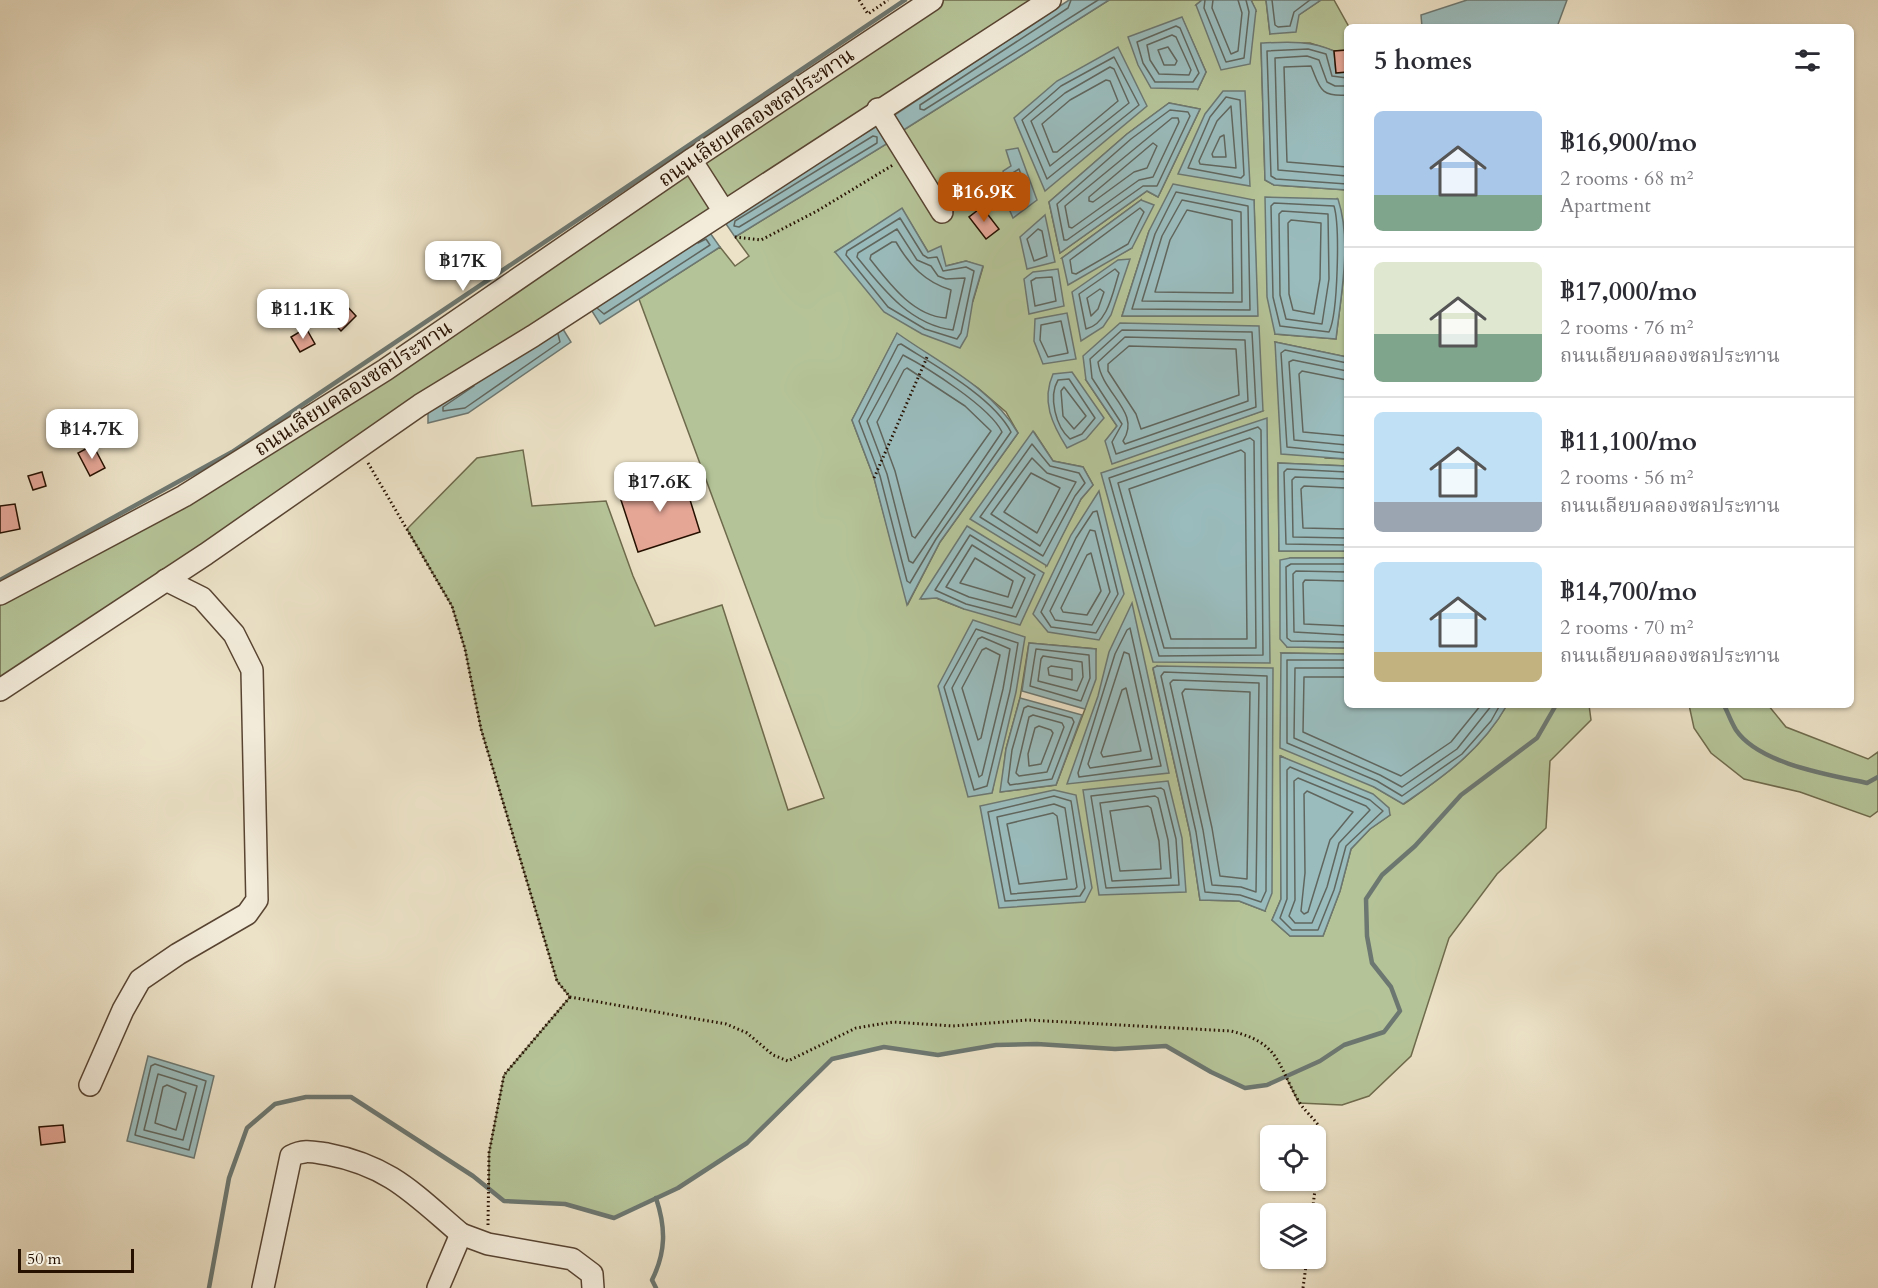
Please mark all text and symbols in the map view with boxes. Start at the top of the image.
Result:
street label: ถนนเลียบคลองชลประทาน [652,41,860,194]
text: 5 homes [1374,43,1472,78]
icon: filters [1791,44,1824,77]
text: ฿16,900/mo [1560,125,1697,160]
icon: home [1422,135,1494,207]
text: 2 rooms · 68 m² [1560,165,1693,192]
pin: ฿16.9K [935,172,1033,223]
text: ฿16.9K [952,178,1016,205]
text: Apartment [1560,192,1651,219]
pin: ฿17K [427,241,499,292]
text: ฿17K [439,247,487,274]
text: ฿17,000/mo [1560,274,1697,309]
icon: home [1422,286,1494,358]
pin: ฿11.1K [254,289,352,340]
text: ฿11.1K [271,295,335,322]
street label: ถนนเลียบคลองชลประทาน [248,313,458,464]
text: 2 rooms · 76 m² [1560,314,1693,341]
text: ถนนเลียบคลองชลประทาน [1560,342,1780,369]
pin: ฿14.7K [43,409,141,460]
text: ฿14.7K [60,415,124,442]
text: ฿11,100/mo [1560,424,1697,459]
icon: home [1422,436,1494,508]
pin: ฿17.6K [611,462,709,513]
text: 2 rooms · 56 m² [1560,464,1693,491]
text: ฿17.6K [628,468,692,495]
text: ถนนเลียบคลองชลประทาน [1560,492,1780,519]
text: ฿14,700/mo [1560,574,1697,609]
icon: home [1422,586,1494,658]
text: 2 rooms · 70 m² [1560,614,1693,641]
text: ถนนเลียบคลองชลประทาน [1560,642,1780,669]
map controls [1260,1125,1326,1269]
button: locate [1260,1125,1326,1191]
button: layers [1260,1203,1326,1269]
scale bar [18,1246,134,1274]
text: 50 m [27,1248,61,1270]

